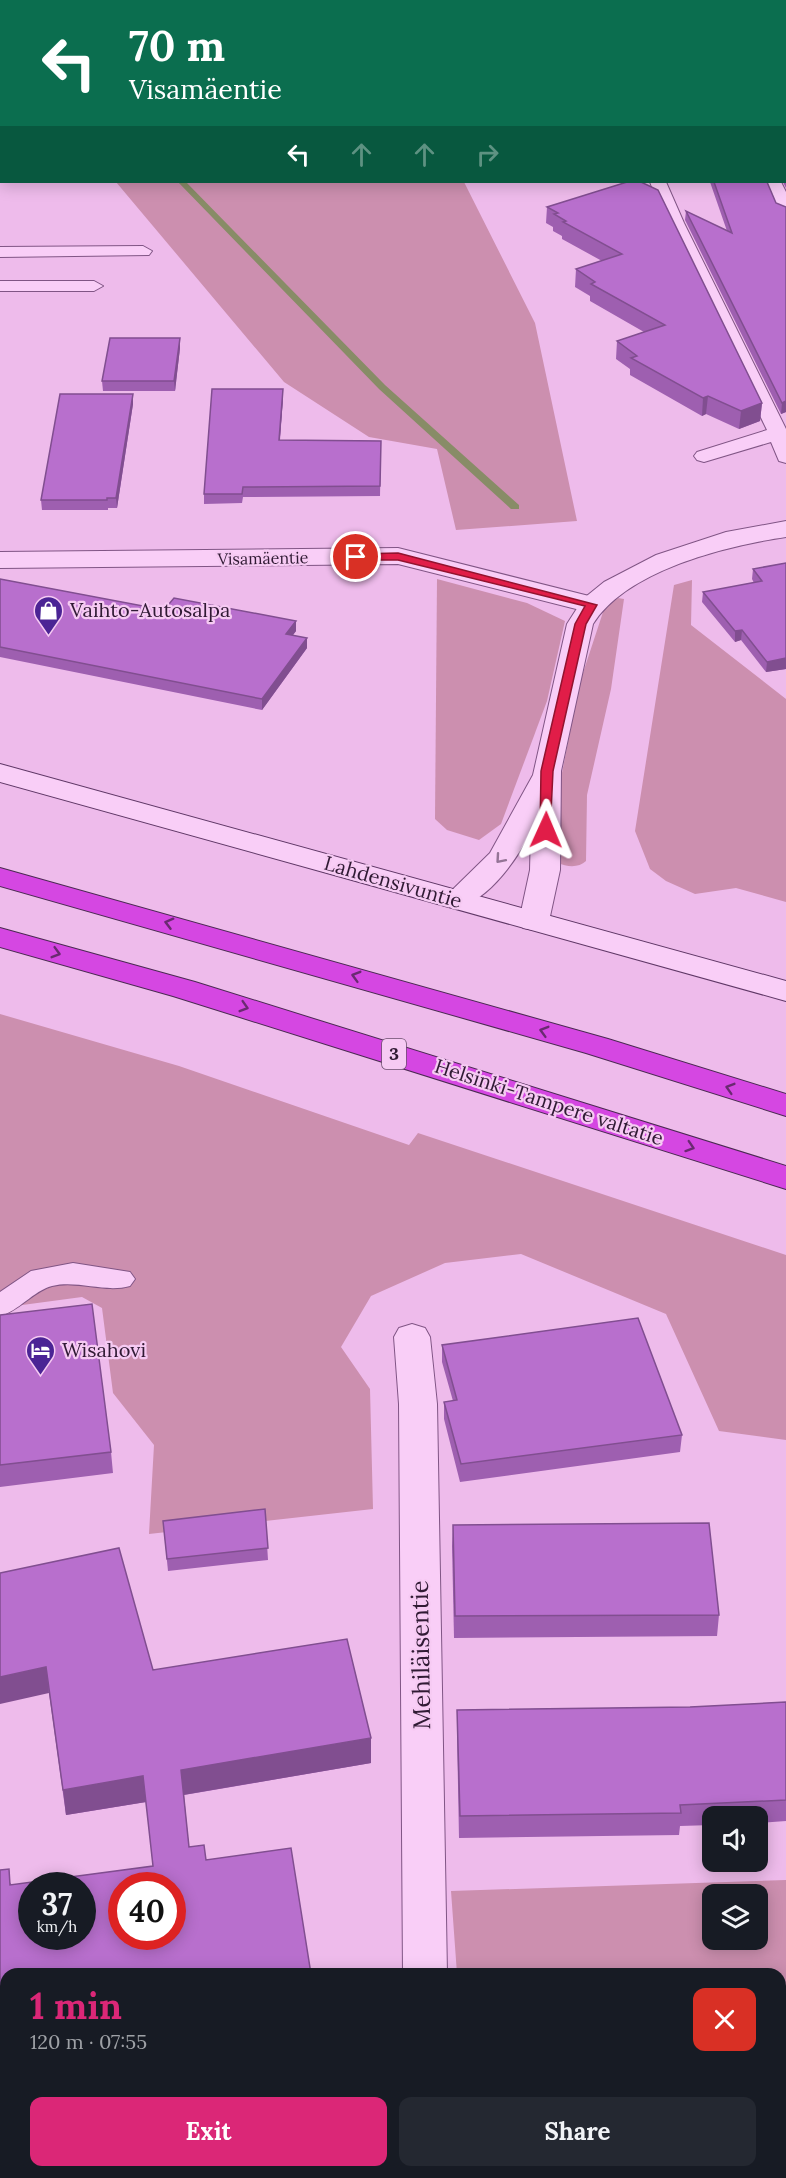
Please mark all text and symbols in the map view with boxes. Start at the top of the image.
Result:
text: 70 m [129,19,225,73]
icon: left [30,24,108,102]
text: Visamäentie [129,72,282,106]
icon: left [282,138,315,171]
icon: ahead [345,138,378,171]
icon: ahead [408,138,441,171]
icon: right [471,138,504,171]
pin [330,531,381,582]
icon: arrive [339,540,372,573]
street label: Visamäentie [217,547,309,569]
shop icon: Vaihto-Autosalpa [33,594,65,636]
place label: Vaihto-Autosalpa [69,597,230,622]
position arrow [514,798,578,862]
street label: Lahdensivuntie [321,850,465,913]
one-way arrow [496,852,507,863]
one-way arrow [164,918,175,930]
one-way arrow [50,946,61,958]
one-way arrow [352,971,362,983]
one-way arrow [238,1000,249,1012]
one-way arrow [539,1025,549,1038]
road number: 3 [382,1039,406,1069]
street label: Helsinki-Tampere valtatie [432,1053,667,1150]
one-way arrow [725,1083,736,1095]
one-way arrow [684,1140,695,1152]
hotel icon: Wisahovi [25,1334,57,1376]
place label: Wisahovi [62,1337,146,1362]
street label: Mehiläisentie [404,1580,437,1730]
map controls [702,1806,768,1950]
button: sound [702,1806,768,1872]
speed limit sign: 40 [108,1872,186,1950]
button: layers [702,1884,768,1950]
text: 37 [42,1885,72,1923]
text: km/h [37,1917,77,1936]
text: 1 min [30,1983,122,2029]
button: close [693,1988,756,2051]
text: 120 m · 07:55 [30,2029,147,2054]
button: Exit [30,2097,387,2166]
button: Share [399,2097,756,2166]

